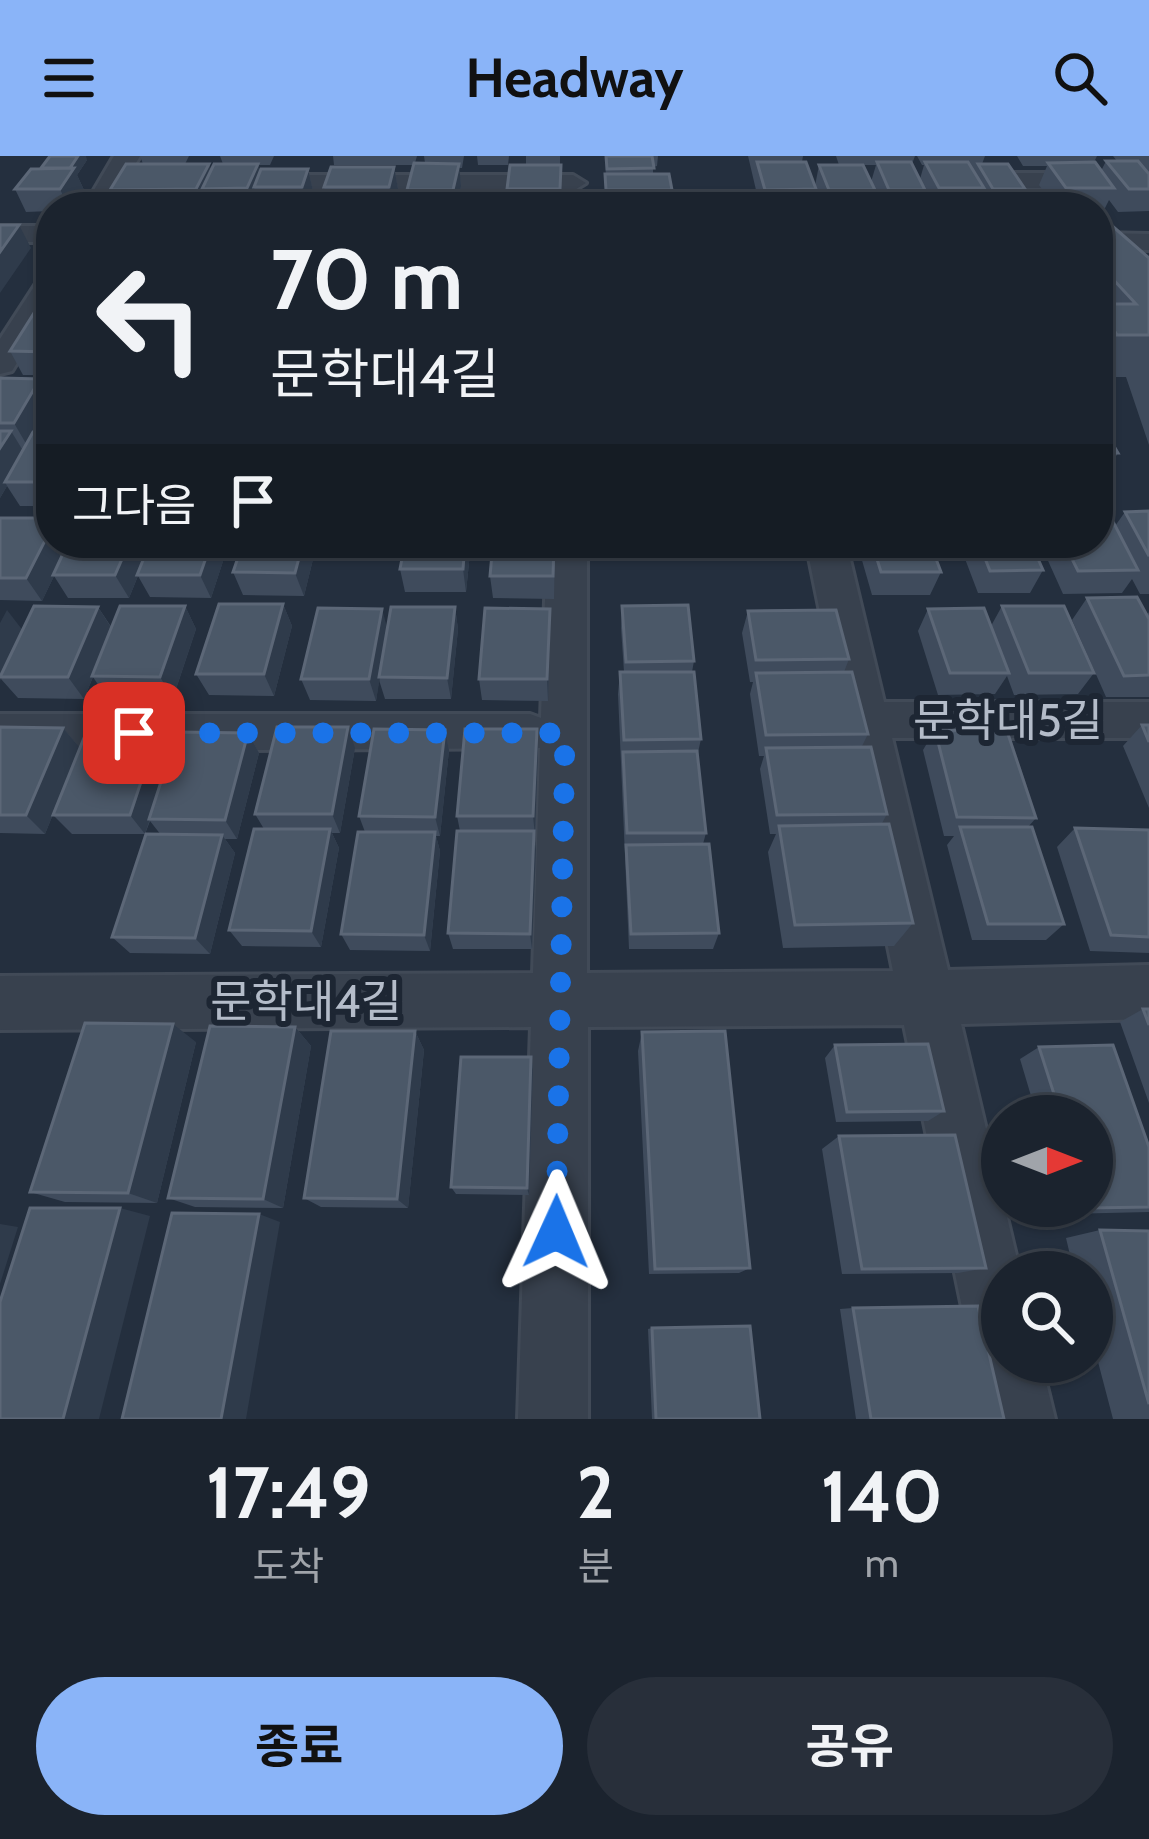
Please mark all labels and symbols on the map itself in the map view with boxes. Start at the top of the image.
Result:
pin [83,682,185,784]
street label: 문학대5길 [913,693,1103,747]
street label: 문학대4길 [210,974,402,1028]
north arrow [981,1095,1113,1227]
position arrow [493,1169,619,1295]

